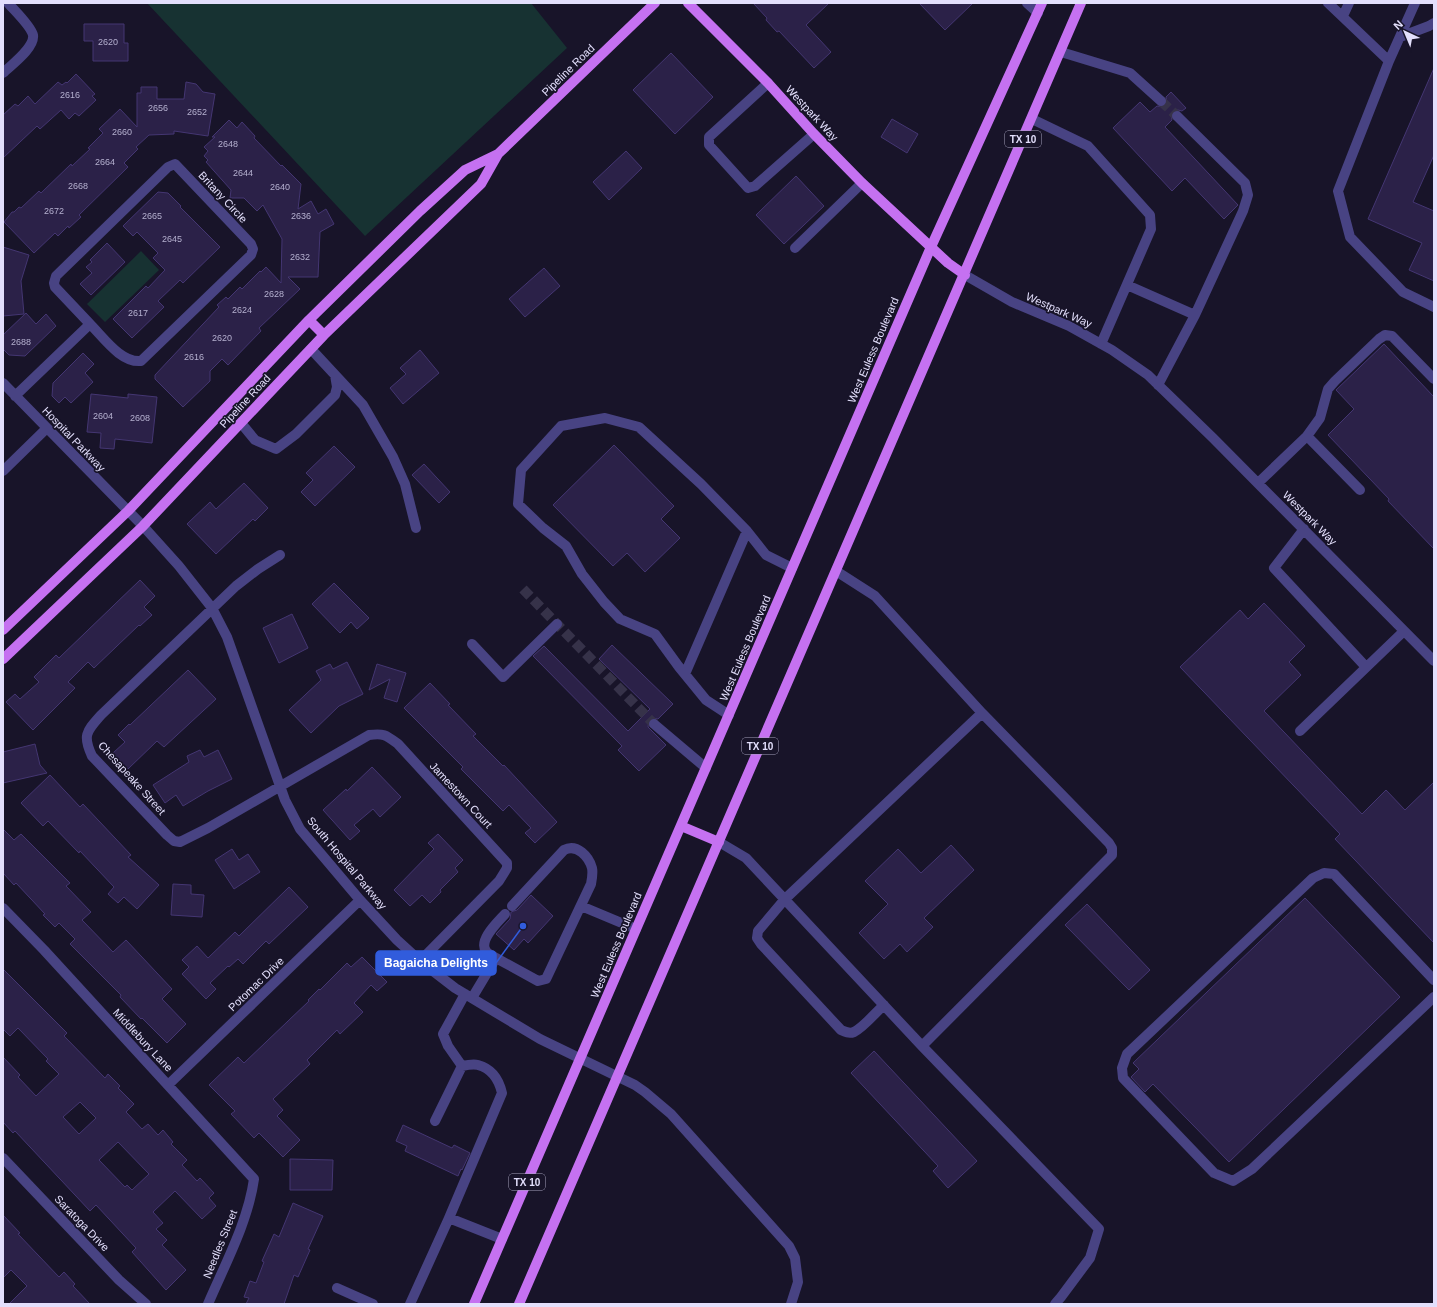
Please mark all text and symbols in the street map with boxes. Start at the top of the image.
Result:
north arrow [1385,12,1425,52]
text: N [1391,18,1405,32]
house number: 2620 [98,37,118,47]
street label: Pipeline Road [539,42,597,98]
street label: Westpark Way [783,83,841,143]
house number: 2616 [60,90,80,100]
house number: 2656 [148,103,168,113]
house number: 2652 [187,107,207,117]
house number: 2660 [112,127,132,137]
road number: TX 10 [1005,131,1041,147]
house number: 2648 [218,139,238,149]
house number: 2664 [95,157,115,167]
house number: 2644 [233,168,253,178]
street label: Britany Circle [196,169,250,225]
house number: 2668 [68,181,88,191]
house number: 2640 [270,182,290,192]
house number: 2672 [44,206,64,216]
house number: 2665 [142,211,162,221]
house number: 2636 [291,211,311,221]
house number: 2645 [162,234,182,244]
house number: 2632 [290,252,310,262]
house number: 2628 [264,289,284,299]
street label: Westpark Way [1024,290,1094,330]
street label: West Euless Boulevard [845,295,901,405]
house number: 2624 [232,305,252,315]
house number: 2617 [128,308,148,318]
house number: 2620 [212,333,232,343]
house number: 2688 [11,337,31,347]
house number: 2616 [184,352,204,362]
street label: Pipeline Road [217,372,273,430]
street label: Hospital Parkway [40,404,108,474]
house number: 2604 [93,411,113,421]
house number: 2608 [130,413,150,423]
street label: Westpark Way [1281,489,1340,548]
street label: West Euless Boulevard [717,593,773,703]
road number: TX 10 [742,738,778,754]
street label: Chesapeake Street [96,739,168,817]
street label: Jamestown Court [427,760,495,830]
street label: South Hospital Parkway [305,814,389,912]
street label: West Euless Boulevard [588,890,644,1000]
callout: Bagaicha Delights [376,951,496,975]
street label: Potomac Drive [226,955,286,1013]
text: Bagaicha Delights [384,956,488,970]
street label: Middlebury Lane [111,1006,175,1074]
road number: TX 10 [509,1174,545,1190]
street label: Saratoga Drive [52,1192,112,1254]
street label: Needles Street [201,1208,239,1280]

